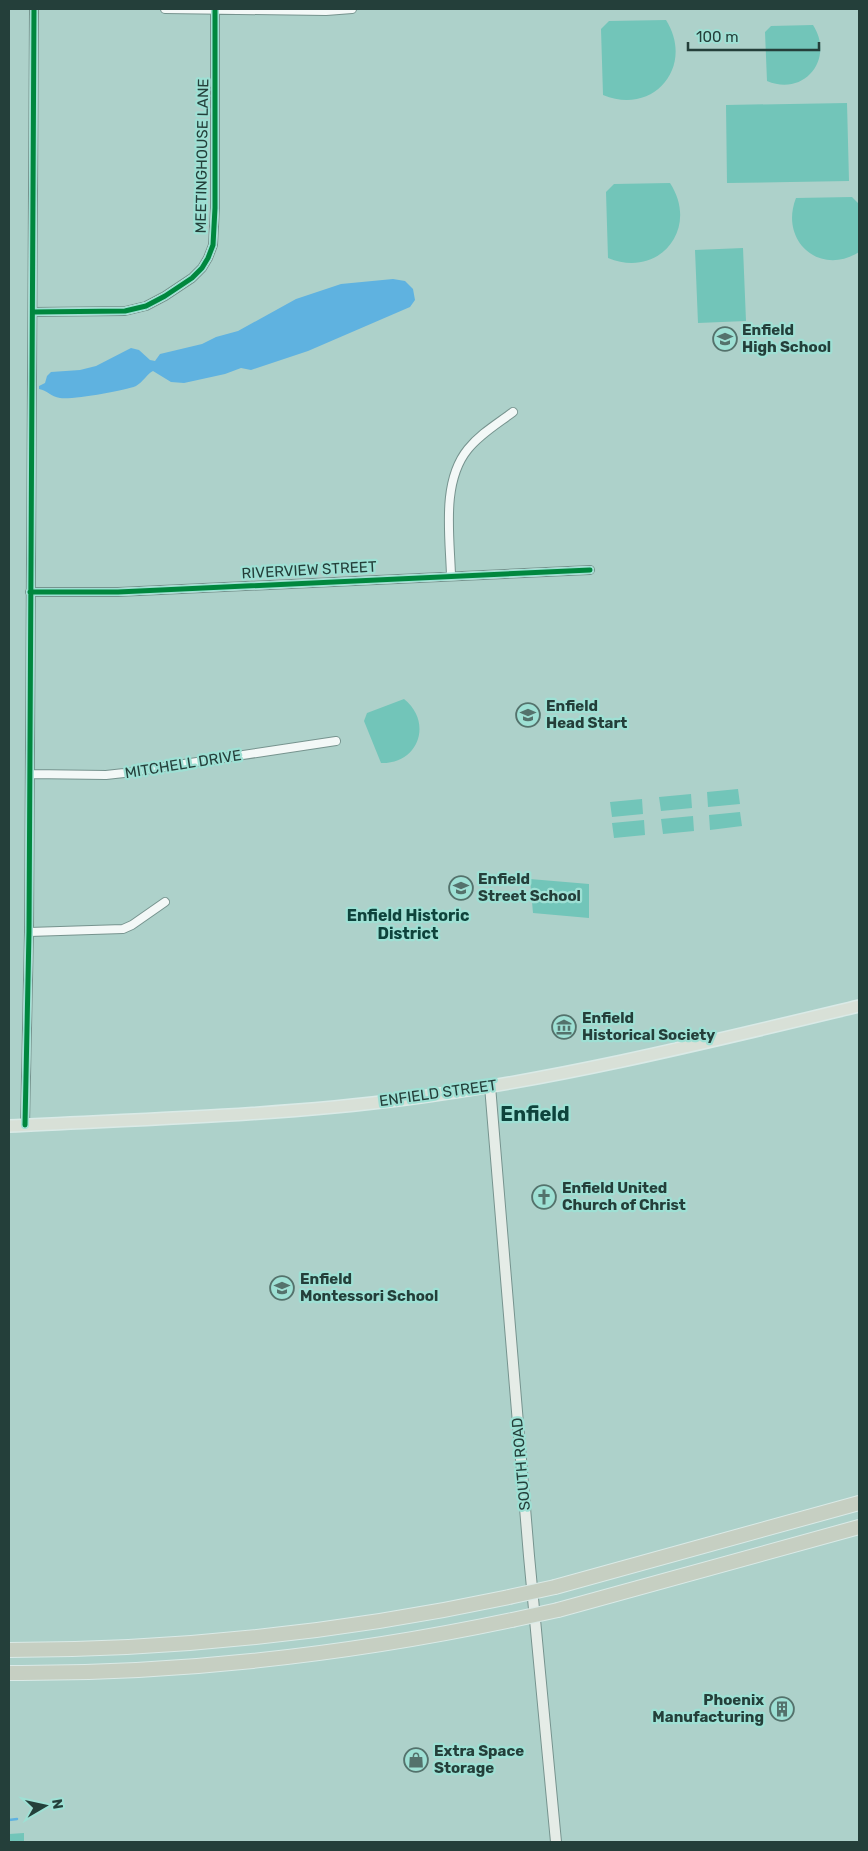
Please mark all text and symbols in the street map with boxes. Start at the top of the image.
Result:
scale bar [688,20,819,52]
text: 100 m [696,28,738,46]
street label: MEETINGHOUSE LANE [192,78,212,234]
place label: Enfield High School [742,321,831,356]
school or university icon: Enfield High School [712,326,738,352]
street label: RIVERVIEW STREET [241,557,377,583]
place label: Enfield Head Start [546,697,627,732]
school or university icon: Enfield Head Start [515,702,541,728]
street label: MITCHELL DRIVE [124,746,242,782]
place label: Enfield Street School [478,870,581,905]
school or university icon: Enfield Street School [448,875,474,901]
district label: Enfield Historic District [347,906,469,943]
place label: Enfield Historical Society [582,1009,715,1044]
museum icon: Enfield Historical Society [551,1014,577,1040]
street label: ENFIELD STREET [378,1076,498,1110]
district label: Enfield [500,1102,570,1126]
place label: Enfield United Church of Christ [562,1179,686,1214]
church icon: Enfield United Church of Christ [531,1184,557,1210]
place label: Enfield Montessori School [300,1270,438,1305]
school or university icon: Enfield Montessori School [269,1275,295,1301]
street label: SOUTH ROAD [508,1417,534,1511]
place label: Phoenix Manufacturing [652,1691,764,1726]
building icon: Phoenix Manufacturing [769,1696,795,1722]
place label: Extra Space Storage [434,1742,524,1777]
shop icon: Extra Space Storage [403,1747,429,1773]
north arrow [20,1781,70,1831]
text: N [48,1798,67,1810]

